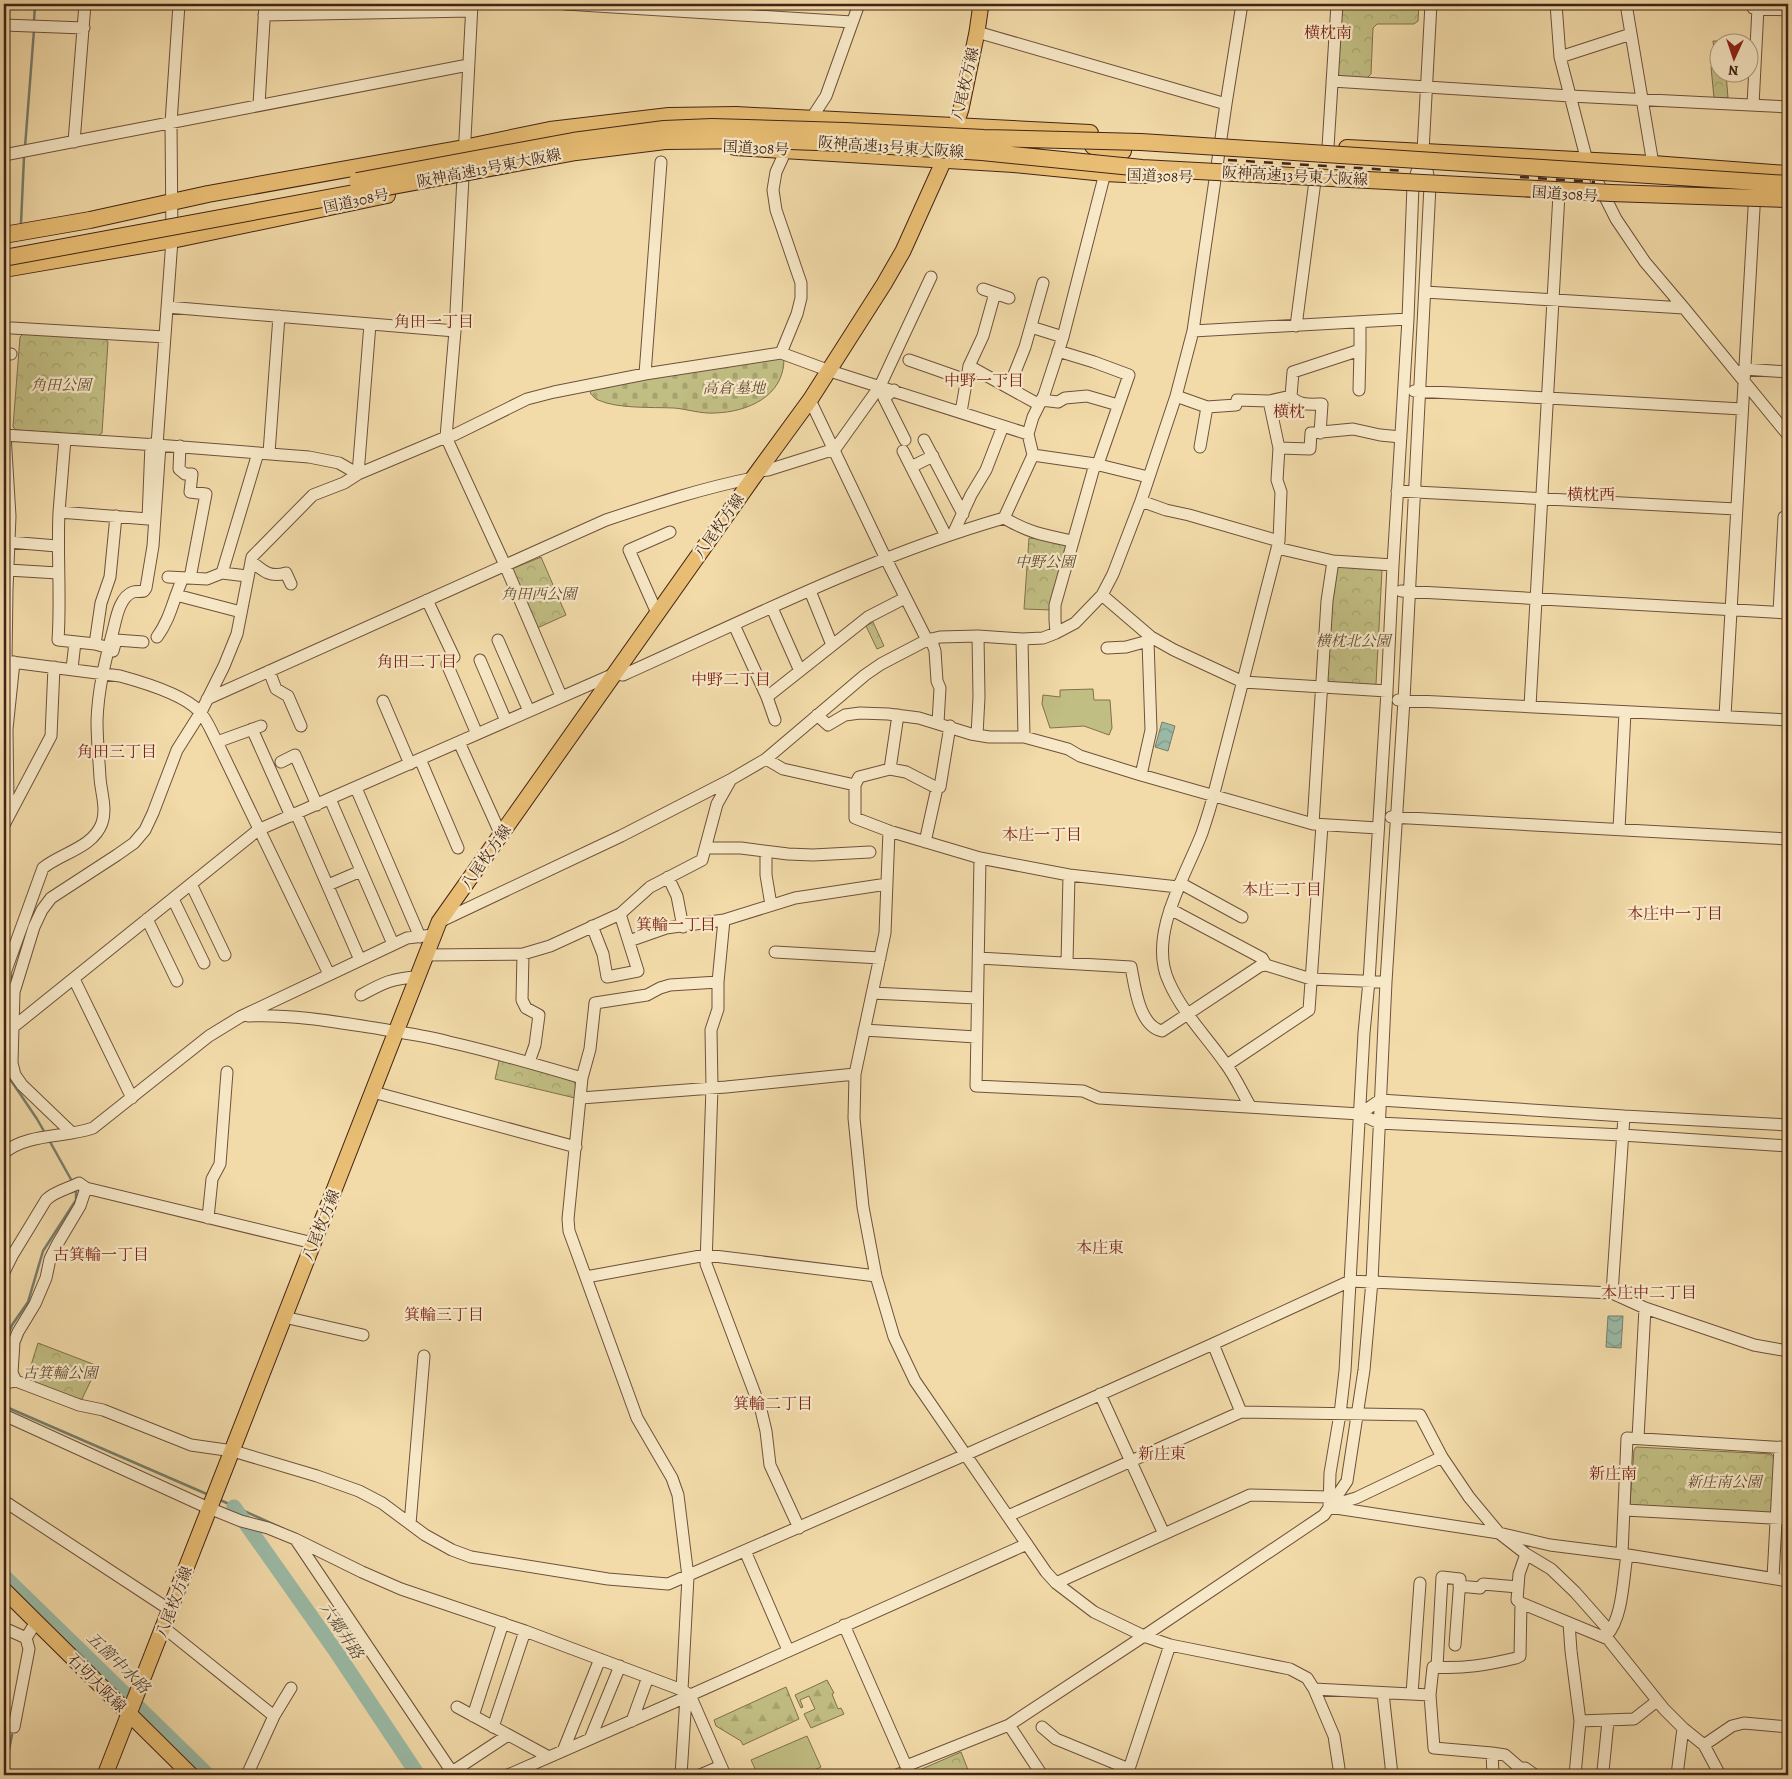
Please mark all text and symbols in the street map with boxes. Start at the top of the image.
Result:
district label: 横枕南 [1304,22,1352,44]
north arrow [1710,32,1760,82]
street label: 八尾枚方線 [947,45,983,123]
text: N [1728,61,1739,80]
street label: 阪神高速13号東大阪線 [817,132,965,162]
street label: 国道308号 [722,136,790,160]
street label: 阪神高速13号東大阪線 [415,144,563,192]
street label: 阪神高速13号東大阪線 [1221,162,1369,190]
street label: 国道308号 [1126,165,1194,187]
street label: 国道308号 [1531,182,1599,206]
street label: 国道308号 [321,184,391,218]
district label: 角田一丁目 [394,311,474,333]
district label: 中野一丁目 [944,370,1024,392]
park label: 角田公園 [31,375,94,395]
park label: 高倉 墓地 [703,378,767,398]
district label: 横枕 [1273,401,1305,423]
district label: 横枕西 [1567,484,1615,506]
street label: 八尾枚方線 [689,490,749,562]
park label: 中野公園 [1015,552,1078,572]
park label: 角田西公園 [501,584,579,604]
park label: 横枕北公園 [1315,631,1393,651]
district label: 角田二丁目 [377,651,457,673]
district label: 中野二丁目 [691,669,771,691]
district label: 角田三丁目 [77,741,157,763]
street label: 八尾枚方線 [456,821,516,893]
district label: 本庄一丁目 [1002,824,1082,846]
district label: 本庄二丁目 [1242,879,1322,901]
district label: 本庄中一丁目 [1627,903,1723,925]
district label: 箕輪一丁目 [636,914,716,936]
street label: 八尾枚方線 [298,1186,344,1264]
district label: 本庄東 [1076,1237,1124,1259]
district label: 古箕輪一丁目 [53,1244,149,1266]
district label: 本庄中二丁目 [1601,1282,1697,1304]
district label: 箕輪三丁目 [404,1304,484,1326]
park label: 古箕輪公園 [22,1363,100,1383]
district label: 箕輪二丁目 [733,1393,813,1415]
district label: 新庄東 [1138,1443,1186,1465]
district label: 新庄南 [1589,1463,1637,1485]
park label: 新庄南公園 [1686,1472,1764,1492]
street label: 八尾枚方線 [151,1563,197,1641]
water label: 六郷井路 [314,1598,369,1665]
water label: 五箇中水路 [82,1627,155,1699]
street label: 石切大阪線 [63,1649,131,1717]

